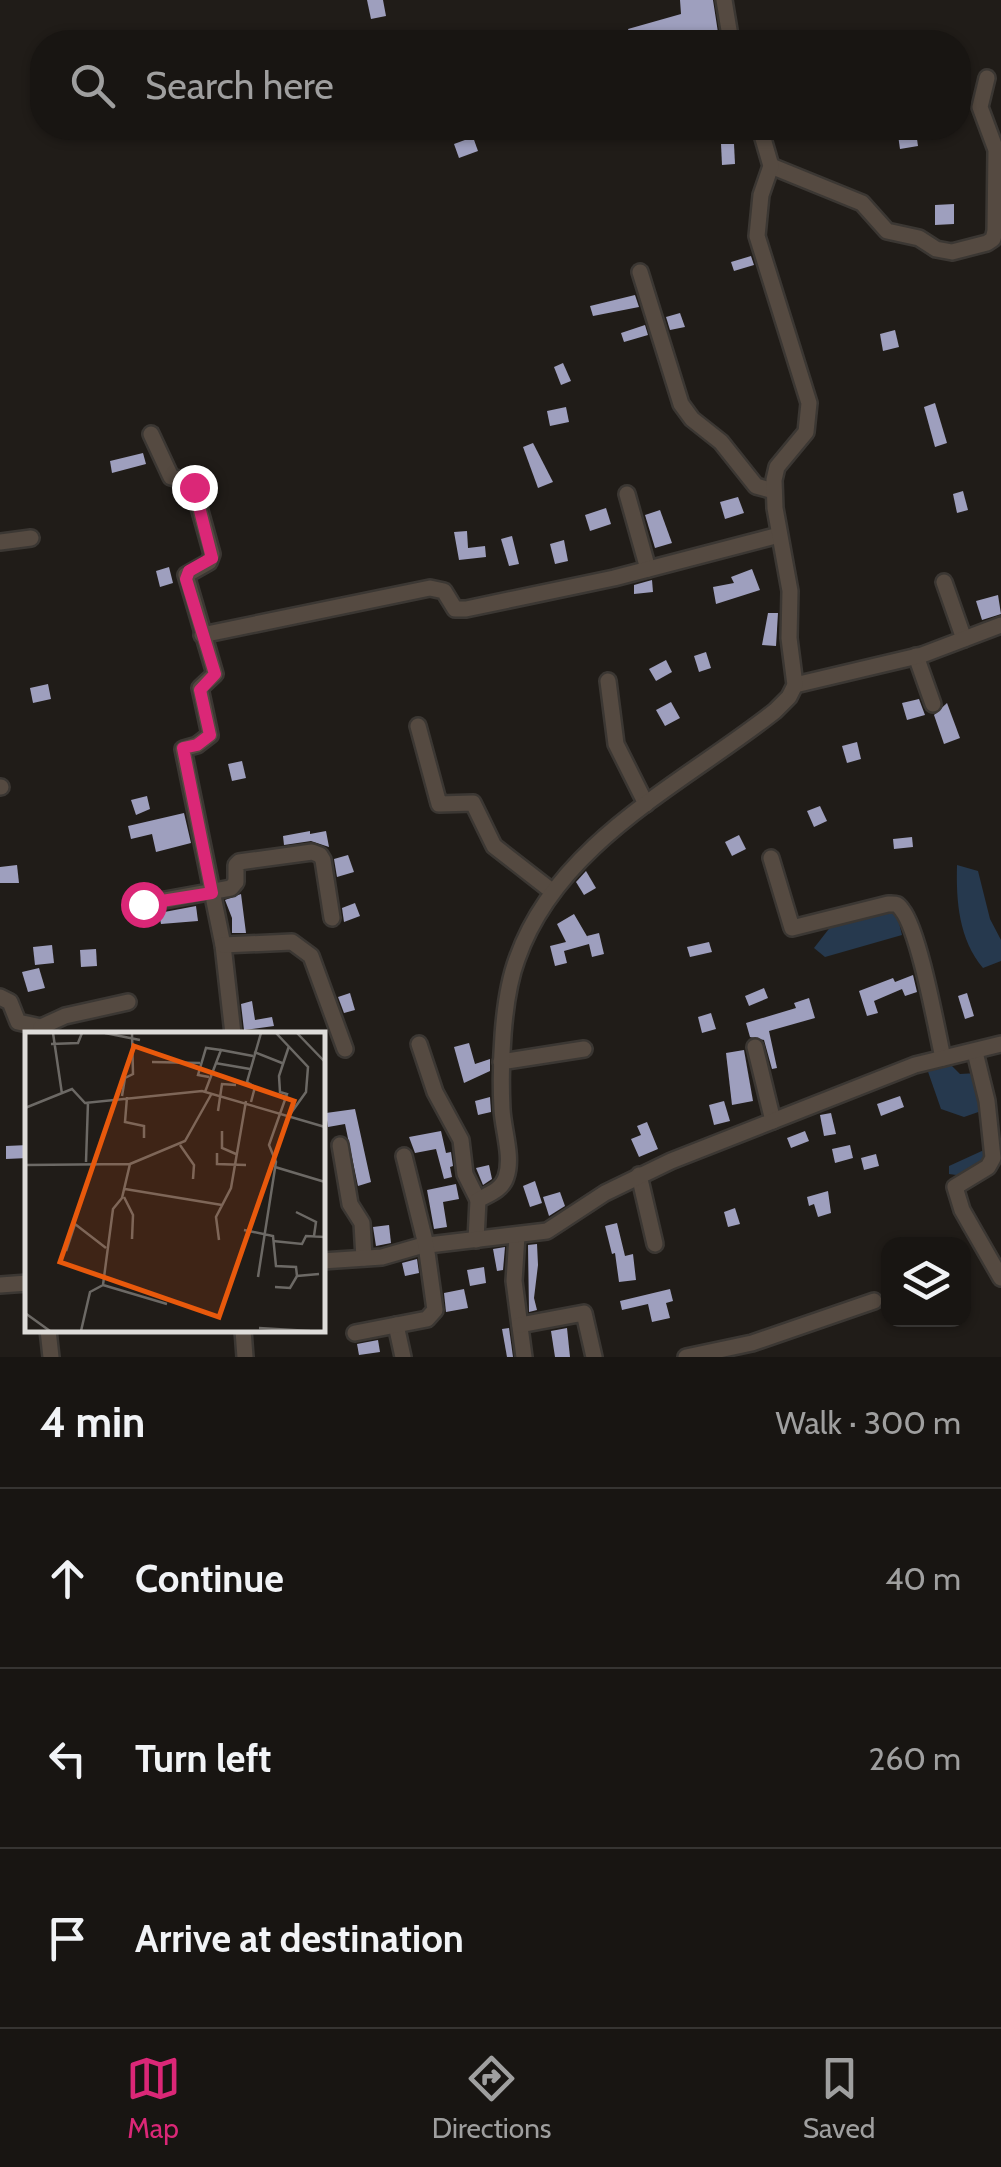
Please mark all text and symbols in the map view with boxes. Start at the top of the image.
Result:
search box [30,30,971,140]
icon: search [65,58,120,113]
text: Search here [145,62,334,109]
route end [172,465,218,511]
route start [121,882,167,928]
inset map [25,1032,325,1332]
map controls [881,1237,971,1327]
button: layers [881,1237,971,1327]
text: 4 min [40,1396,145,1448]
text: Walk · 300 m [775,1403,961,1442]
icon: ahead [40,1551,95,1606]
text: Continue [135,1555,284,1602]
text: 40 m [885,1559,961,1598]
icon: left [40,1731,95,1786]
text: Turn left [135,1735,271,1782]
text: 260 m [868,1739,961,1778]
icon: arrive [40,1911,95,1966]
text: Arrive at destination [135,1915,464,1962]
tab: Map [126,2051,181,2145]
tab: Directions [432,2051,551,2145]
tab: Saved [803,2051,875,2145]

